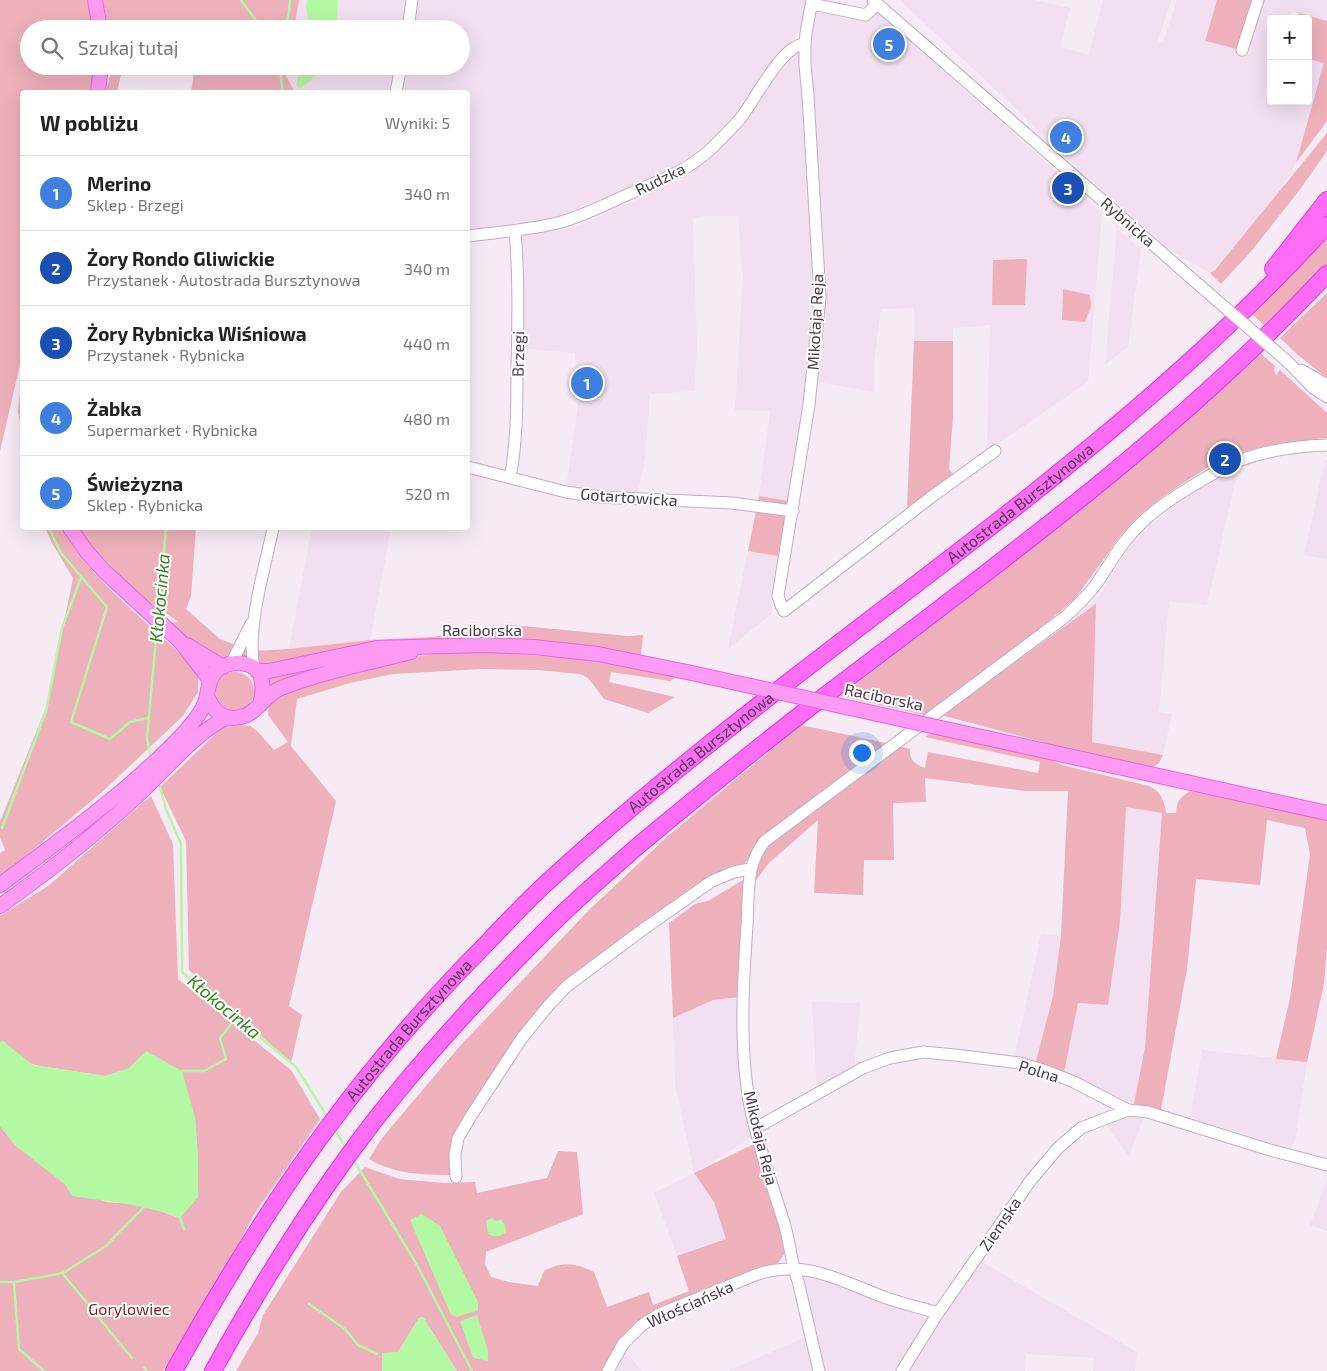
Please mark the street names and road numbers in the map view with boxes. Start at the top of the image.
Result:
street label: Rudzka [632,158,688,199]
street label: Rybnicka [1097,193,1159,250]
street label: Mikołaja Reja [802,273,828,371]
street label: Brzegi [508,331,527,377]
street label: Autostrada Bursztynowa [942,439,1097,566]
street label: Gotartowicka [580,484,678,509]
street label: Raciborska [442,620,522,639]
street label: Raciborska [843,679,925,714]
street label: Autostrada Bursztynowa [624,687,777,816]
street label: Autostrada Bursztynowa [341,955,475,1104]
street label: Polna [1017,1055,1062,1086]
street label: Mikołaja Reja [740,1089,782,1187]
street label: Ziemska [975,1193,1024,1254]
street label: Włościańska [644,1276,736,1331]

